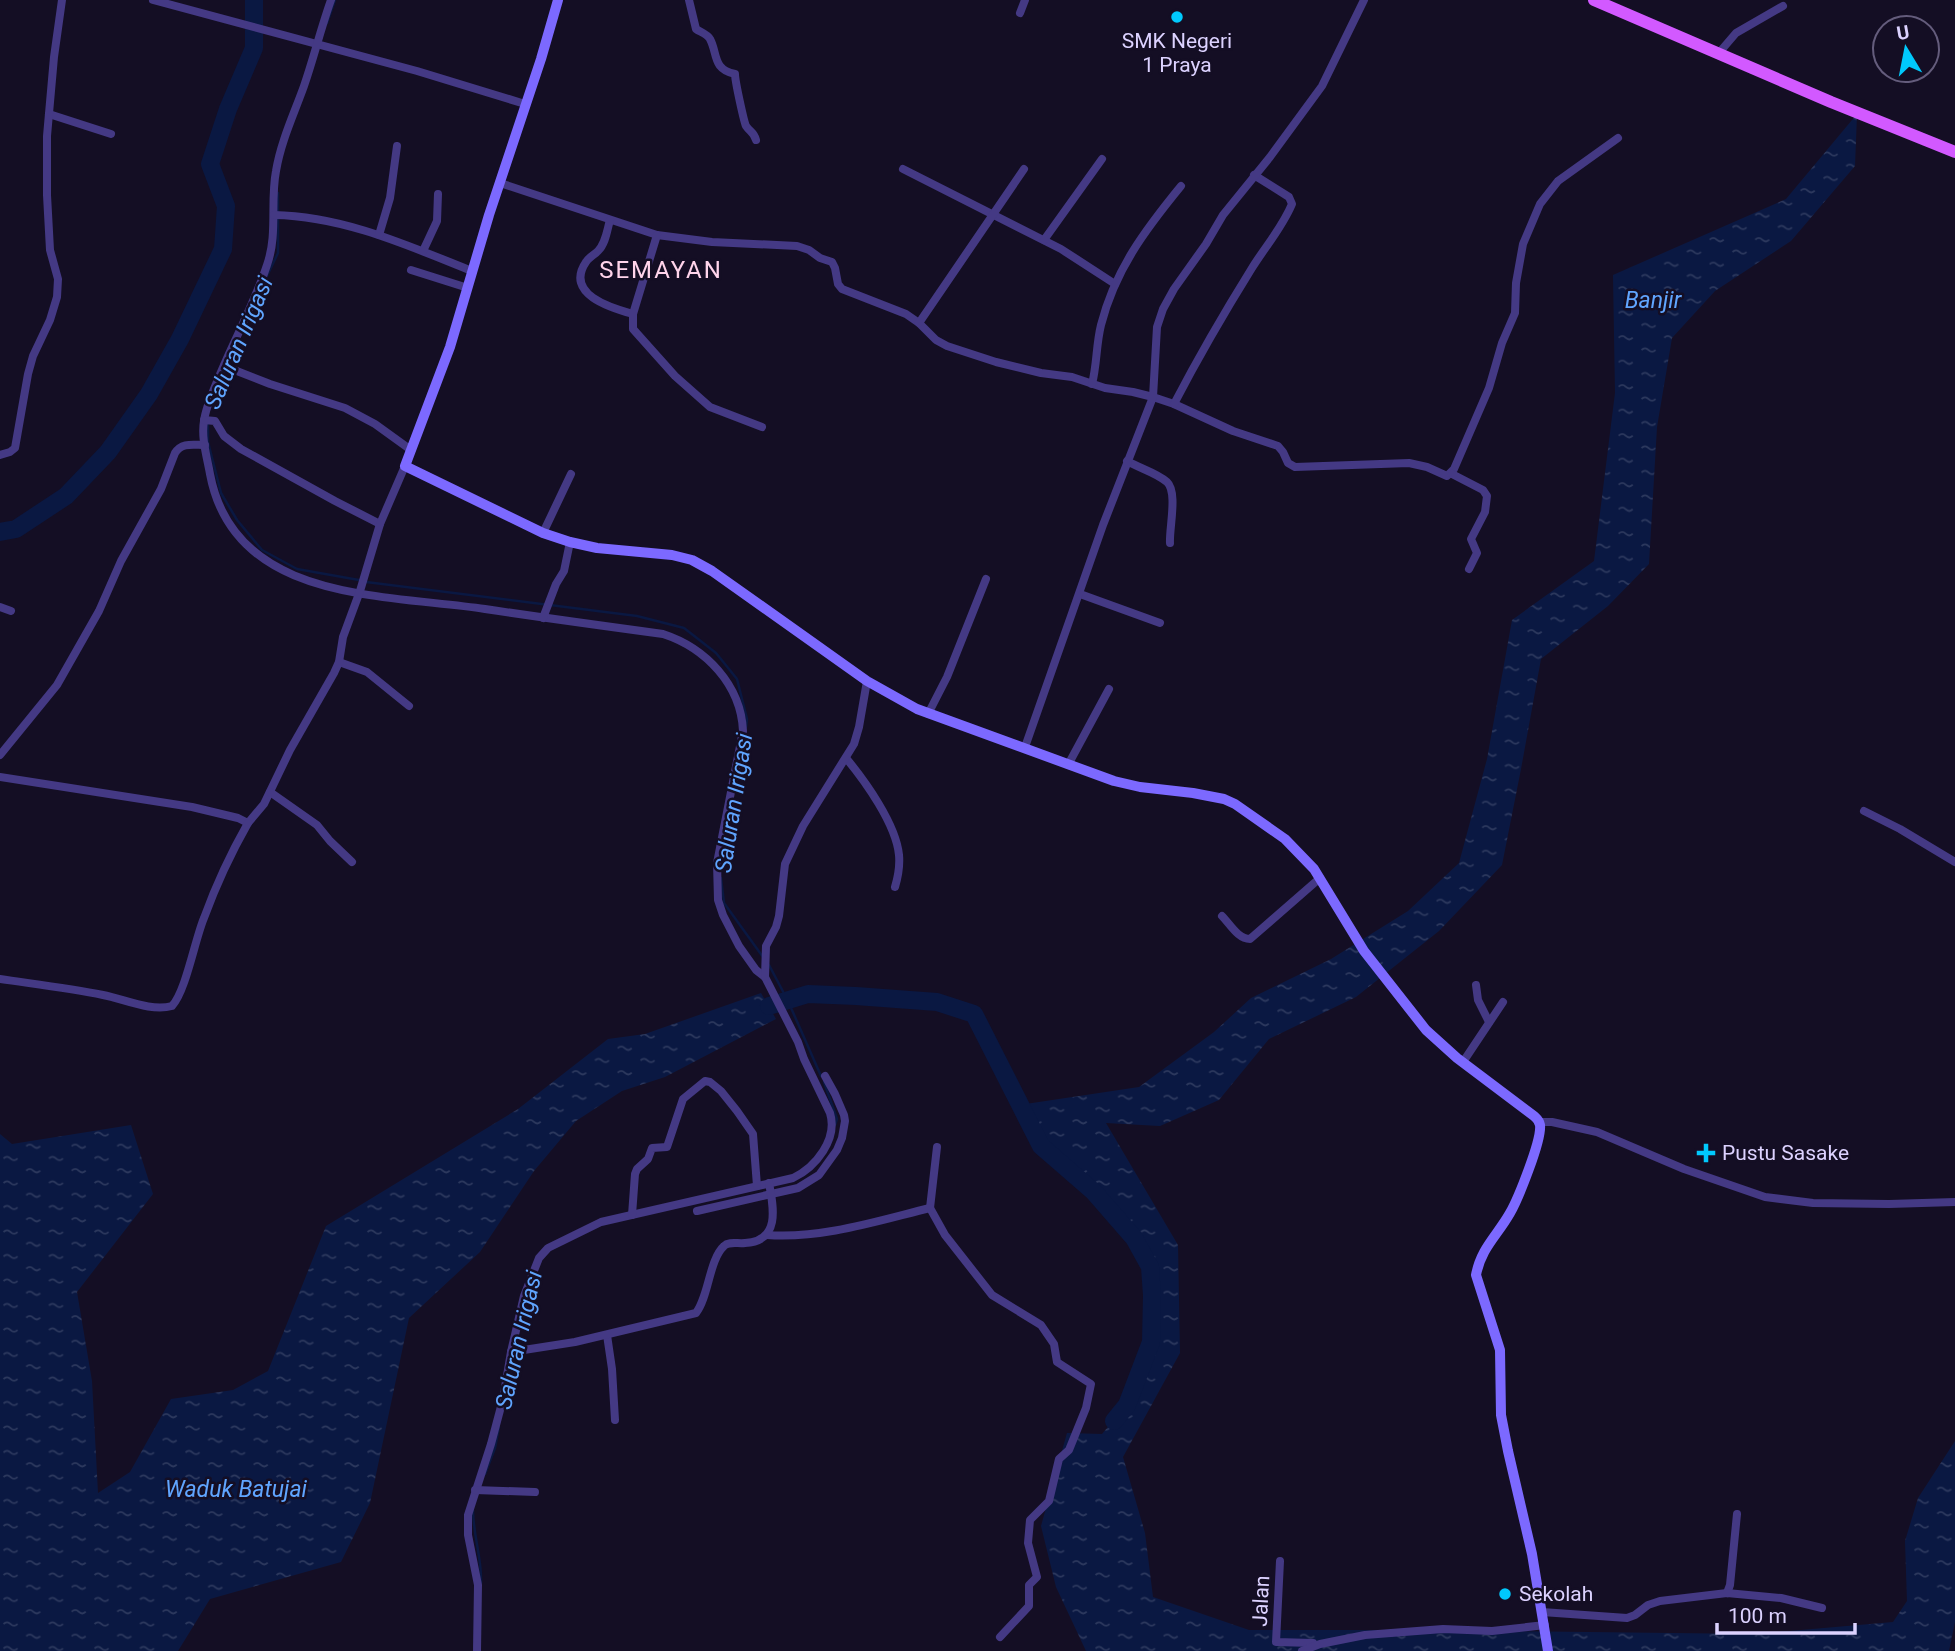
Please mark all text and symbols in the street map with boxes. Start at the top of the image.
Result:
marker: SMK Negeri 1 Praya [1169,9,1185,25]
north arrow [1871,14,1941,84]
text: U [1895,20,1911,45]
place label: SMK Negeri 1 Praya [1122,29,1232,77]
district label: SEMAYAN [599,256,723,284]
water label: Saluran Irigasi [199,272,279,413]
water label: Banjir [1625,287,1683,314]
water label: Saluran Irigasi [710,731,758,875]
place label: Pustu Sasake [1722,1141,1849,1165]
marker: Pustu Sasake [1696,1143,1716,1163]
water label: Saluran Irigasi [490,1268,548,1412]
water label: Waduk Batujai [165,1476,308,1503]
street label: Jalan [1248,1575,1274,1627]
place label: Sekolah [1519,1582,1593,1606]
marker: Sekolah [1497,1586,1513,1602]
scale bar [1717,1592,1855,1636]
text: 100 m [1728,1604,1787,1628]

